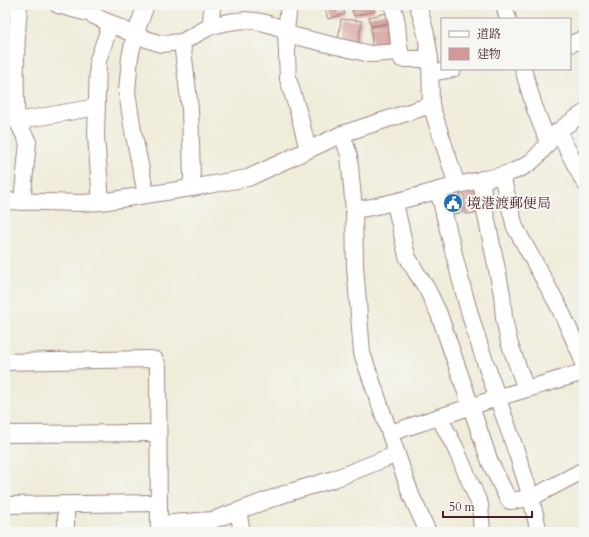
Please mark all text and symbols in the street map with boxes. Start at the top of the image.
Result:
legend [441,18,571,70]
text: 道路 [477,26,501,42]
text: 建物 [477,46,501,62]
public building icon: 境港渡郵便局 [442,192,464,214]
place label: 境港渡郵便局 [467,194,551,213]
scale bar [443,493,532,519]
text: 50 m [449,499,476,515]

